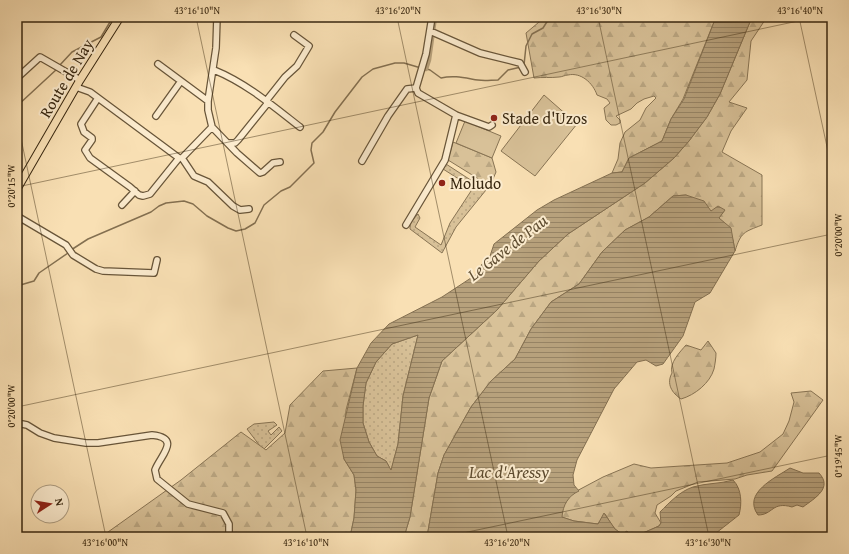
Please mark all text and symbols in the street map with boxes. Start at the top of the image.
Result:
text: 43°16'10"N [174,3,220,18]
text: 43°16'20"N [375,3,421,18]
text: 43°16'30"N [576,3,622,18]
text: 43°16'40"N [777,3,823,18]
street label: Route de Nay [33,34,99,122]
place label: Stade d'Uzos [502,106,587,130]
marker: Stade d'Uzos [489,113,499,123]
text: 0°20'15"W [4,164,19,208]
place label: Moludo [450,171,501,195]
marker: Moludo [437,178,447,188]
water label: Le Gave de Pau [461,207,553,287]
text: 0°20'00"W [831,213,846,257]
text: 0°20'00"W [4,384,19,428]
text: 0°19'45"W [831,434,846,478]
water label: Lac d'Aressy [468,459,549,484]
north arrow [30,484,70,524]
text: N [51,497,69,508]
text: 43°16'00"N [82,535,128,550]
text: 43°16'10"N [283,535,329,550]
text: 43°16'20"N [484,535,530,550]
text: 43°16'30"N [685,535,731,550]

